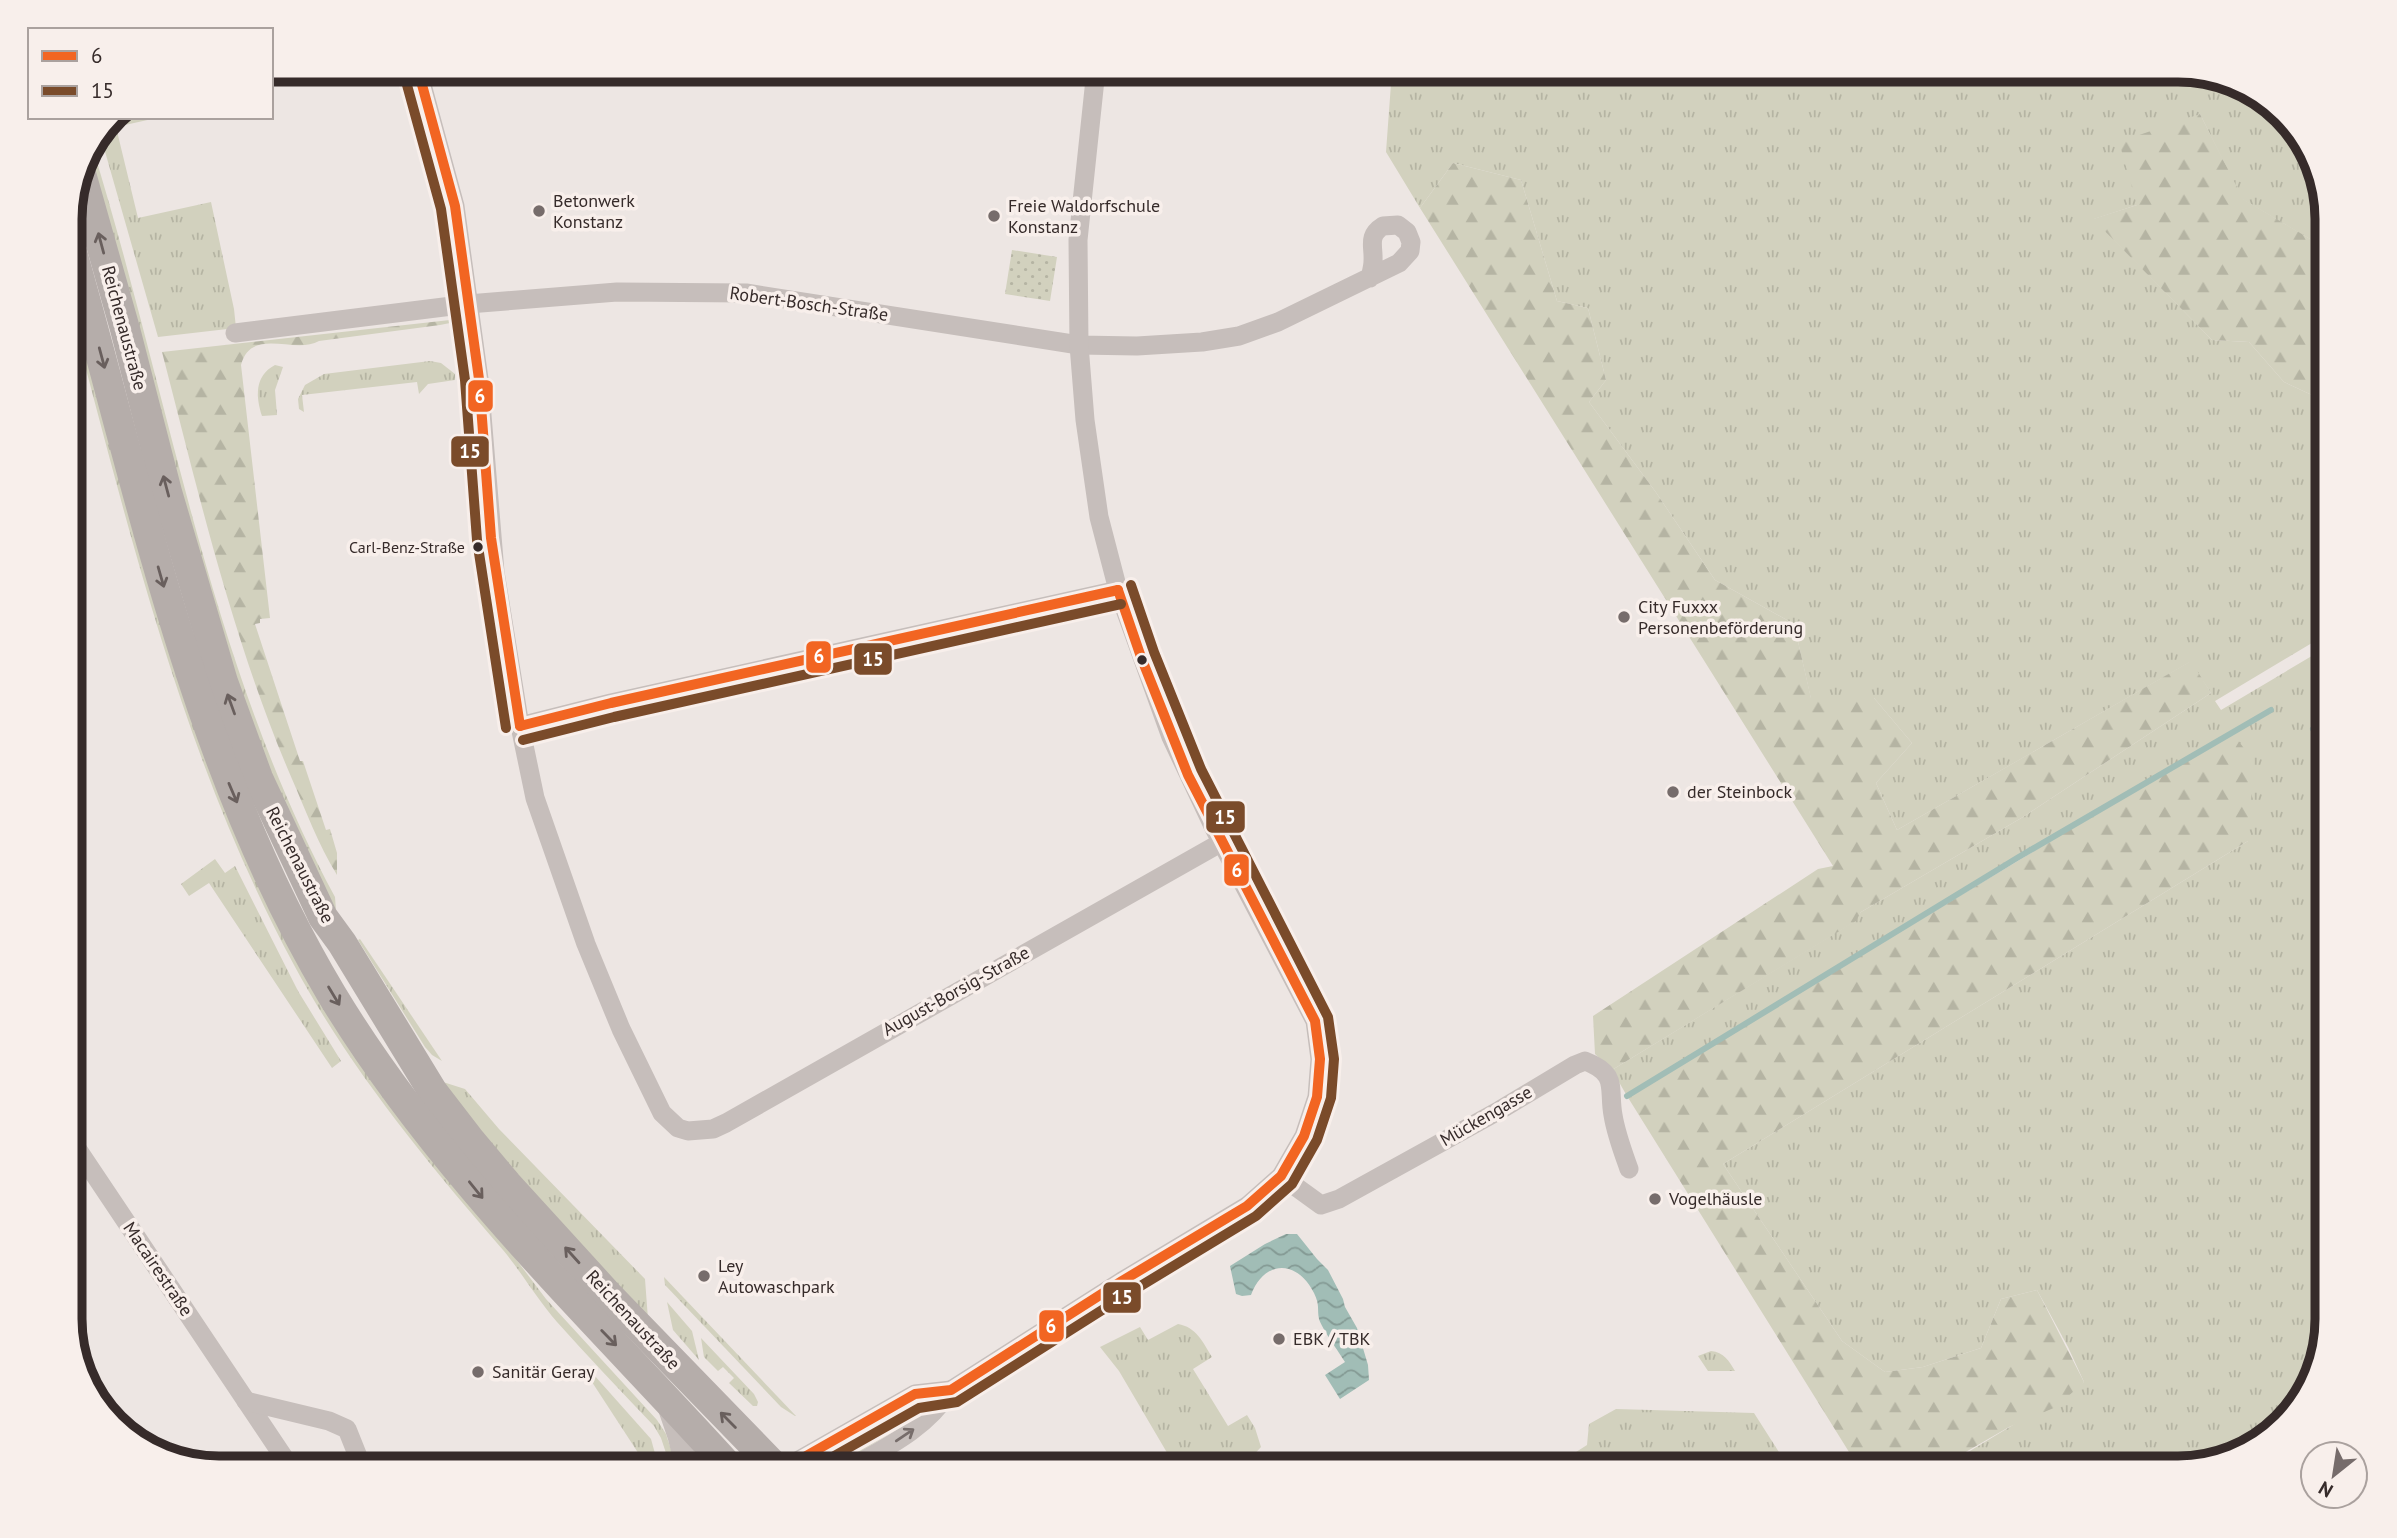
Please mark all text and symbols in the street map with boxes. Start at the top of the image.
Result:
legend [28,28,273,119]
text: 6 [91,42,102,69]
text: 15 [91,77,114,104]
place label: Betonwerk Konstanz [553,189,635,233]
place label: Freie Waldorfschule Konstanz [1008,194,1160,238]
marker: Betonwerk Konstanz [531,203,547,219]
marker: Freie Waldorfschule Konstanz [986,208,1002,224]
one-way arrow [94,232,107,255]
street label: Reichenaustraße [97,263,152,393]
street label: Robert-Bosch-Straße [728,281,890,326]
one-way arrow [96,346,109,368]
line badge: 6 [467,379,494,413]
text: 6 [475,384,485,408]
line badge: 15 [450,435,490,468]
text: 15 [459,439,481,463]
one-way arrow [159,476,172,498]
place label: Carl-Benz-Straße [349,537,465,557]
marker: Carl-Benz-Straße [471,540,485,554]
one-way arrow [155,566,168,588]
place label: City Fuxxx Personenbeförderung [1638,595,1803,639]
marker: City Fuxxx Personenbeförderung [1616,609,1632,625]
line badge: 6 [805,640,832,674]
line badge: 15 [853,642,893,676]
text: 6 [814,644,824,668]
text: 15 [862,647,884,671]
unlabelled marker [1135,653,1149,667]
one-way arrow [224,694,236,716]
place label: der Steinbock [1687,780,1793,803]
one-way arrow [227,782,240,803]
marker: der Steinbock [1665,784,1681,800]
line badge: 15 [1205,800,1246,834]
street label: Reichenaustraße [261,803,340,927]
text: 15 [1214,805,1236,829]
line badge: 6 [1223,853,1250,887]
text: 6 [1232,858,1242,882]
street label: August-Borsig-Straße [878,941,1033,1041]
one-way arrow [327,986,341,1006]
street label: Mückengasse [1436,1080,1536,1151]
one-way arrow [468,1181,484,1199]
place label: Vogelhäusle [1668,1187,1762,1210]
marker: Vogelhäusle [1647,1191,1663,1207]
street label: Macairestraße [118,1217,198,1320]
one-way arrow [564,1246,580,1264]
place label: Ley Autowaschpark [718,1254,835,1298]
street label: Reichenaustraße [581,1265,685,1374]
marker: Ley Autowaschpark [696,1268,712,1284]
line badge: 15 [1102,1281,1142,1314]
text: 15 [1111,1285,1133,1309]
line badge: 6 [1038,1309,1065,1343]
text: 6 [1046,1314,1056,1338]
place label: EBK / TBK [1293,1327,1371,1350]
one-way arrow [601,1329,617,1347]
marker: EBK / TBK [1271,1331,1287,1347]
place label: Sanitär Geray [492,1360,595,1383]
marker: Sanitär Geray [470,1364,486,1380]
one-way arrow [720,1411,737,1428]
one-way arrow [895,1428,914,1442]
north arrow [2299,1440,2369,1510]
text: N [2314,1476,2337,1503]

